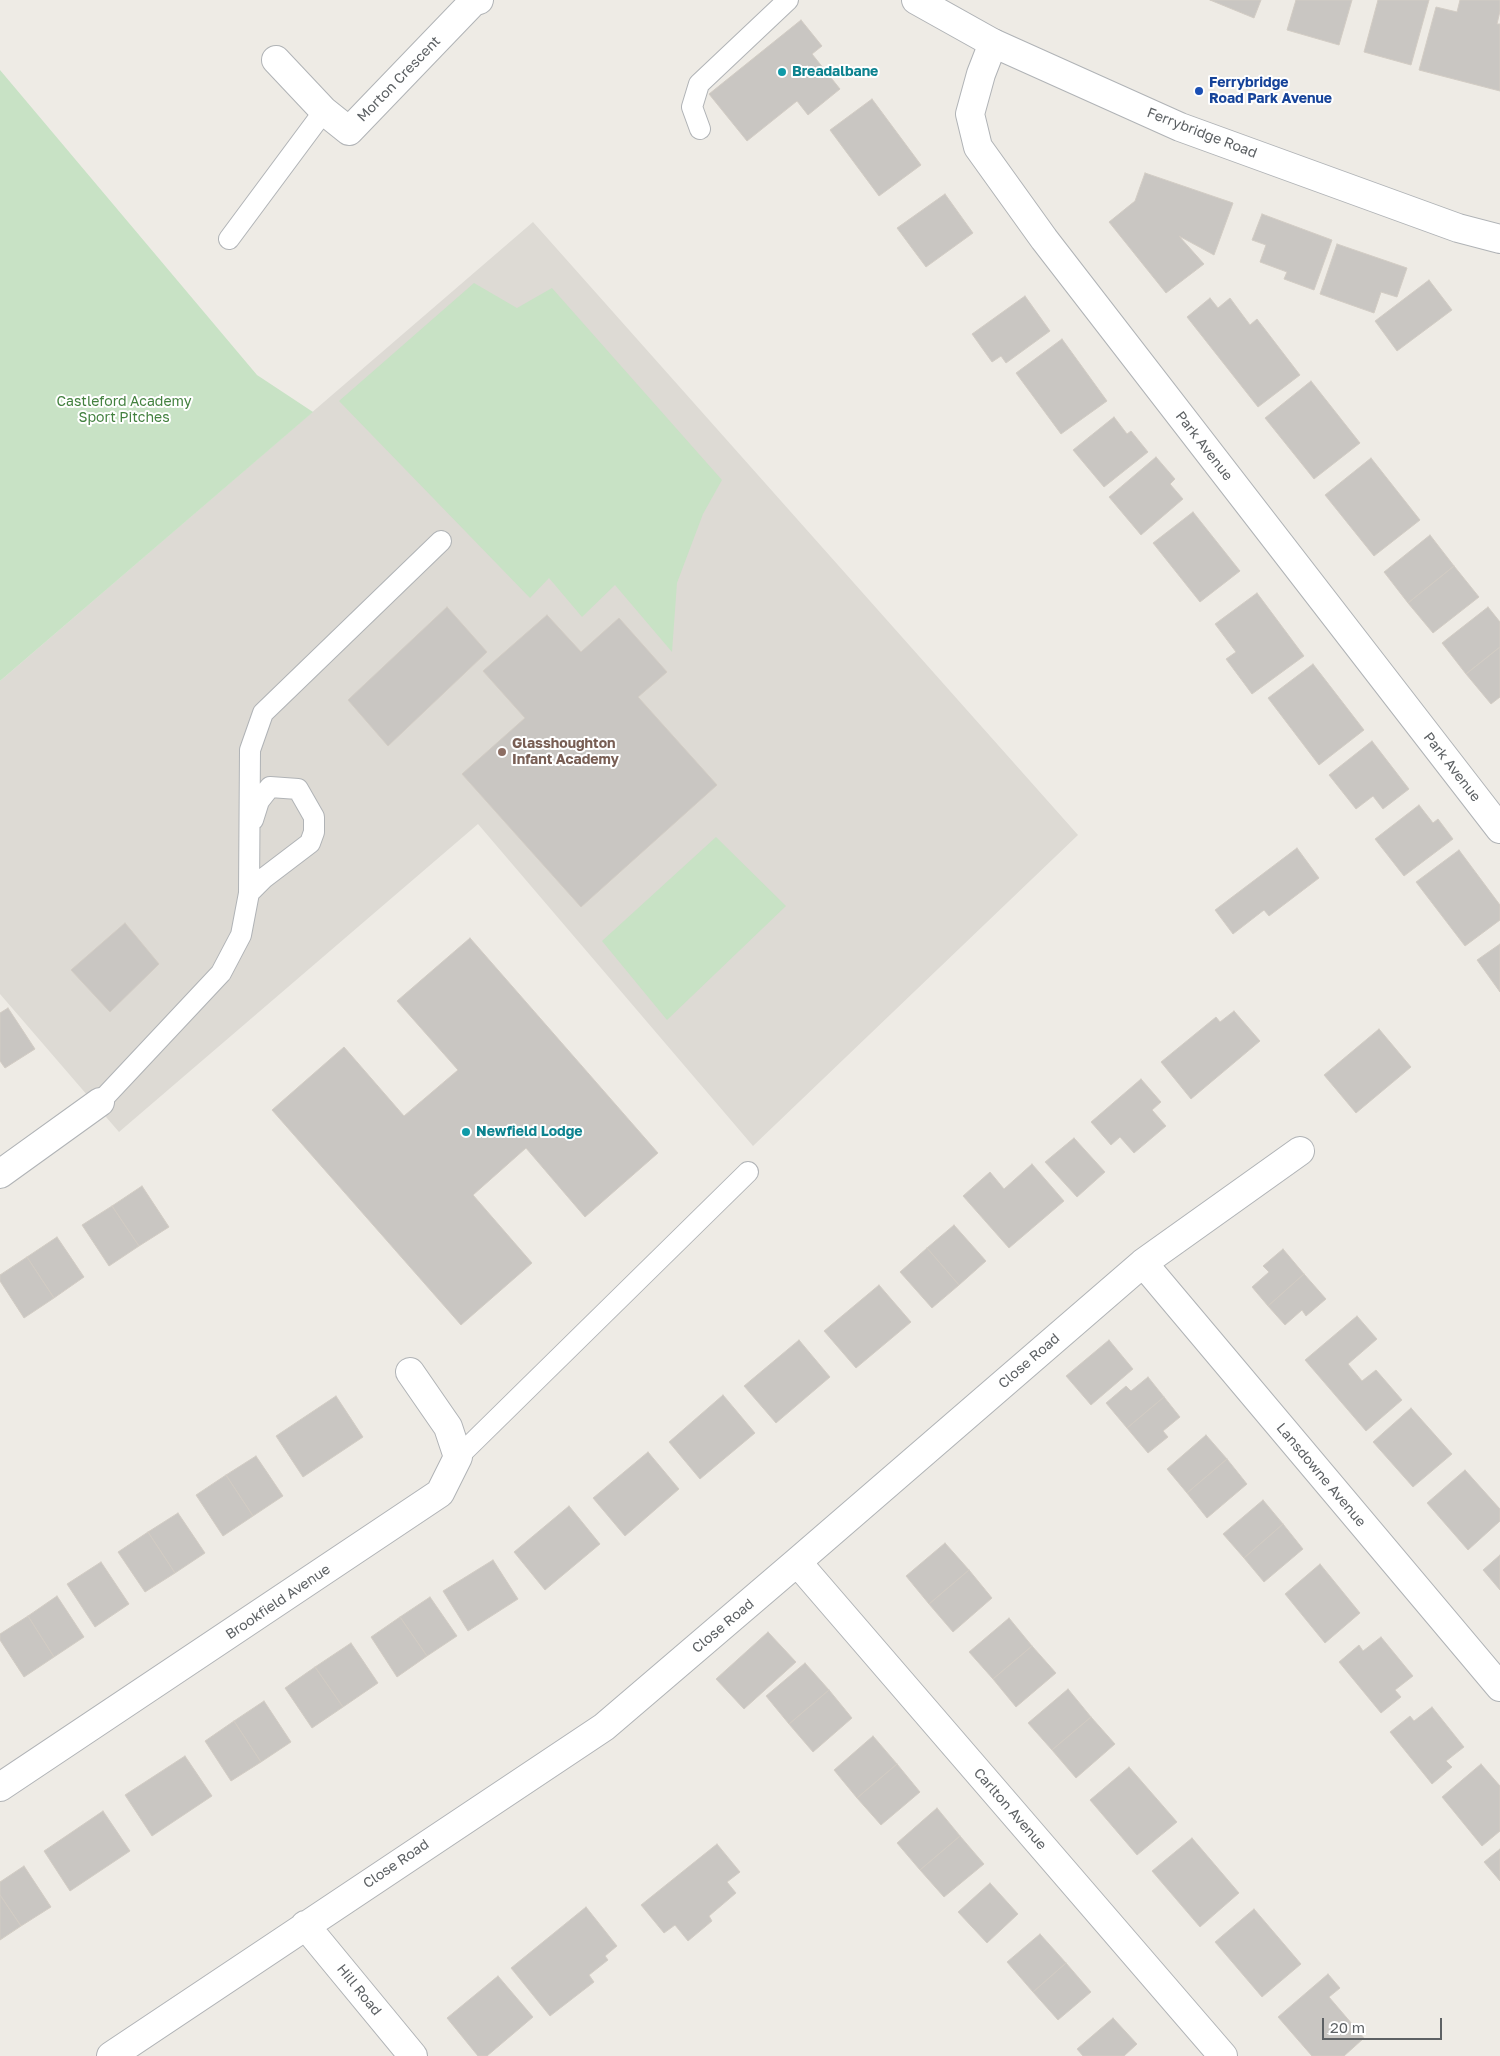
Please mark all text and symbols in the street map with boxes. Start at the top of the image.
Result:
street label: Morton Crescent [354,33,444,125]
place label: Breadalbane [792,64,878,80]
marker: Breadalbane [776,66,788,78]
place label: Ferrybridge Road Park Avenue [1209,75,1332,108]
marker: Ferrybridge Road Park Avenue [1193,85,1205,97]
street label: Ferrybridge Road [1145,104,1259,162]
park label: Castleford Academy Sport Pitches [56,394,192,427]
street label: Park Avenue [1172,408,1236,484]
street label: Park Avenue [1420,729,1484,805]
place label: Glasshoughton Infant Academy [512,736,619,769]
marker: Glasshoughton Infant Academy [496,746,508,758]
place label: Newfield Lodge [476,1124,583,1140]
marker: Newfield Lodge [460,1126,472,1138]
street label: Close Road [995,1330,1063,1392]
street label: Lansdowne Avenue [1273,1420,1369,1530]
street label: Brookfield Avenue [223,1561,333,1643]
street label: Close Road [689,1595,757,1657]
street label: Carlton Avenue [970,1765,1050,1853]
street label: Close Road [360,1836,432,1892]
street label: Hill Road [333,1961,385,2019]
scale bar [1325,2008,1445,2040]
text: 20 m [1330,2018,1365,2036]

